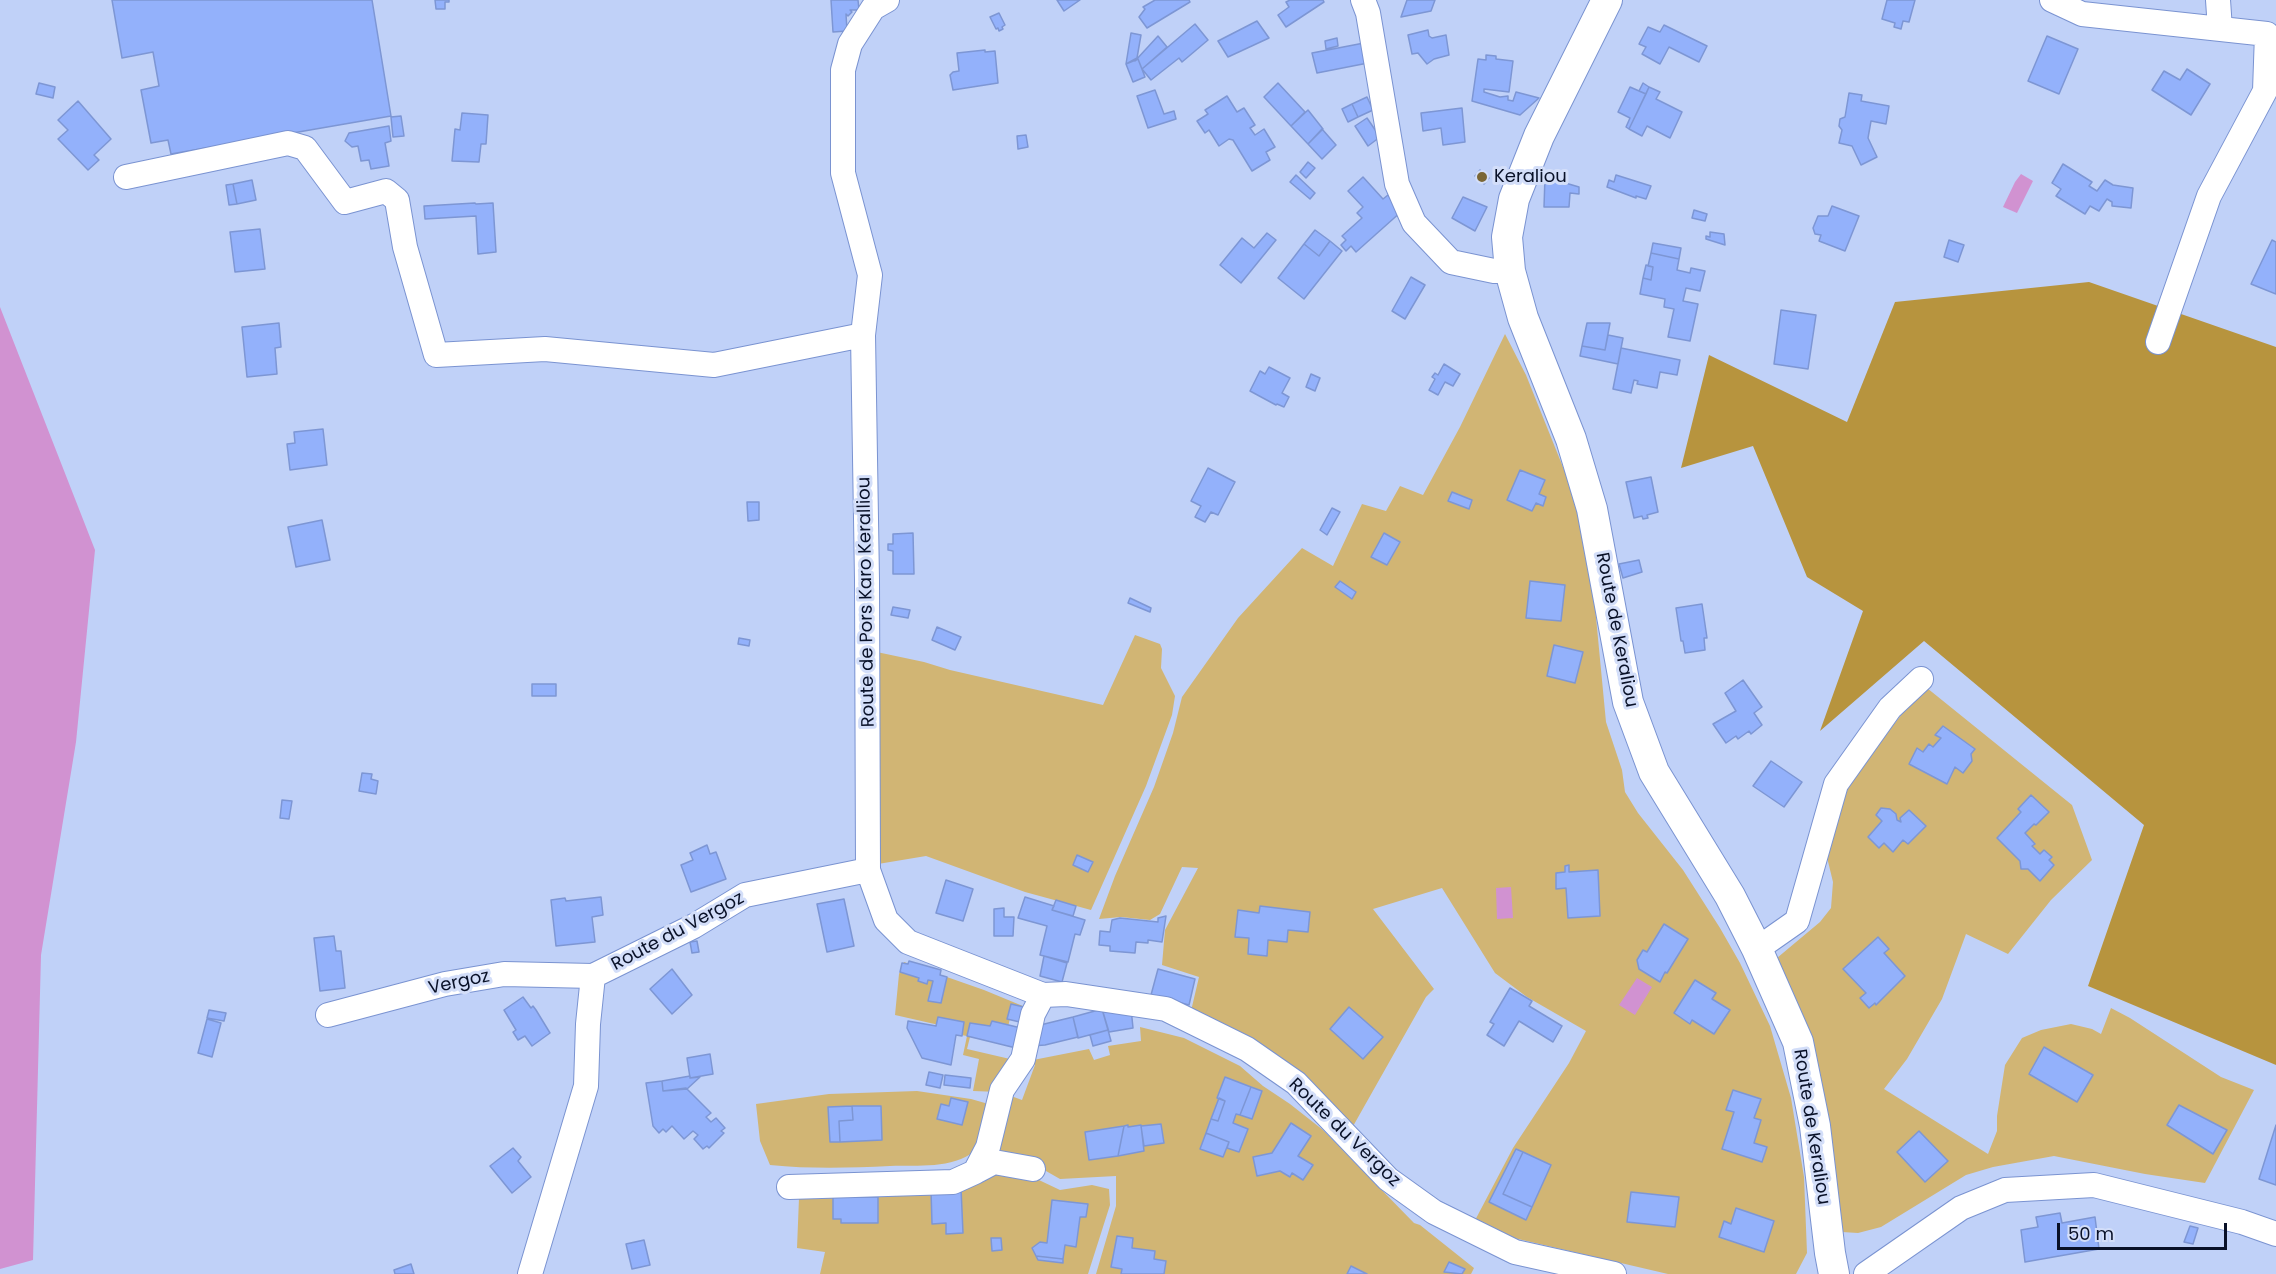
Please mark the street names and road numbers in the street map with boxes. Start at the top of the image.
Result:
street label: Route de Pors Karo Keralliou [854,477,880,727]
street label: Route de Keraliou [1590,551,1642,709]
street label: Route du Vergoz [608,888,748,976]
street label: Vergoz [426,966,492,1000]
street label: Route de Keraliou [1788,1048,1834,1206]
street label: Route du Vergoz [1284,1074,1404,1192]

